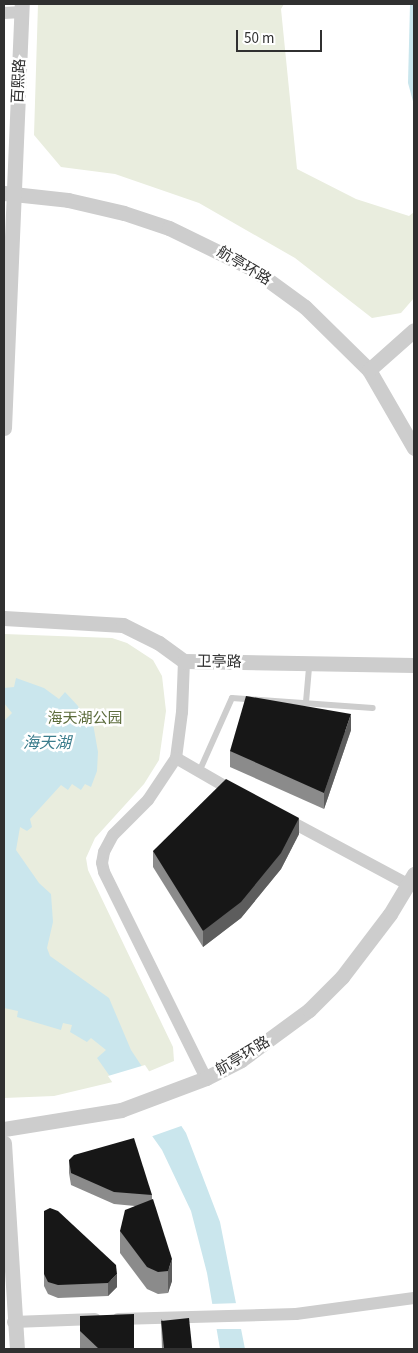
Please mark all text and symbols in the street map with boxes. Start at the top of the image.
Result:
scale bar [238,20,324,52]
text: 50 m [244,28,274,49]
street label: 百熙路 [9,58,29,104]
street label: 航亭环路 [214,243,274,289]
street label: 卫亭路 [196,653,242,671]
park label: 海天湖公园 [48,710,122,728]
water label: 海天湖 [23,733,71,753]
street label: 航亭环路 [213,1033,273,1079]

